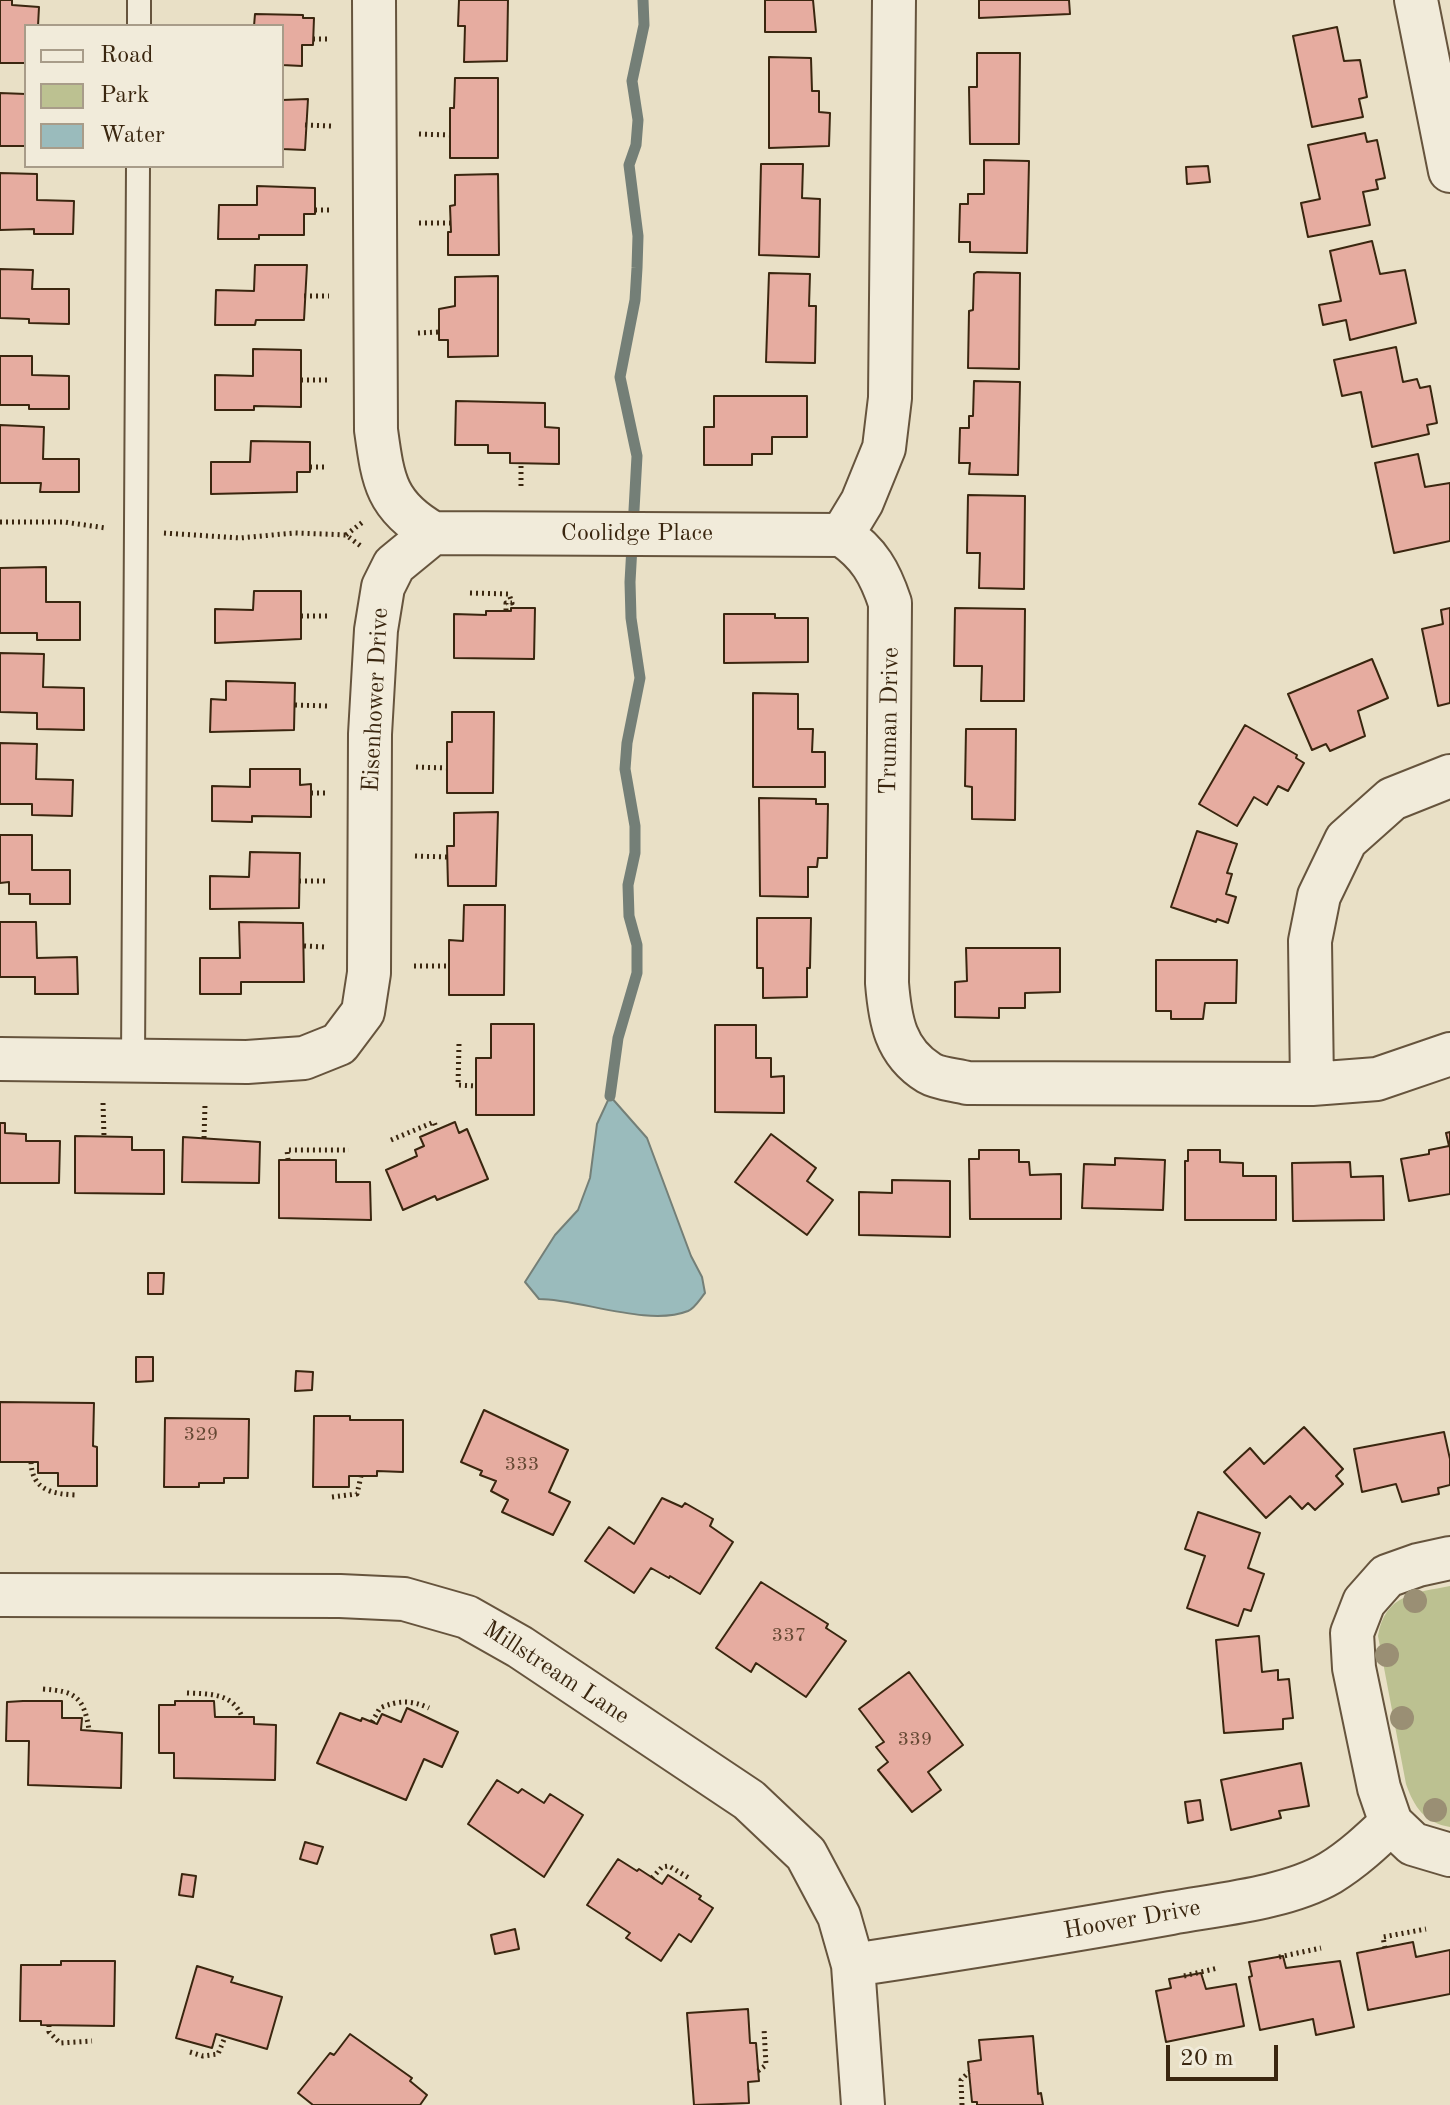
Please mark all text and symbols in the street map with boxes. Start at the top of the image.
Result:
legend [24,24,284,168]
text: Road [100,44,153,68]
text: Park [100,84,149,108]
text: Water [100,124,165,148]
street label: Coolidge Place [561,520,713,548]
street label: Eisenhower Drive [357,607,395,793]
street label: Truman Drive [874,647,906,795]
house number: 329 [184,1423,218,1447]
house number: 333 [505,1453,539,1477]
street label: Millstream Lane [477,1615,635,1731]
house number: 337 [772,1624,806,1648]
house number: 339 [898,1728,932,1752]
street label: Hoover Drive [1061,1894,1203,1946]
scale bar [1170,2029,1282,2079]
text: 20 m [1180,2047,1234,2071]

